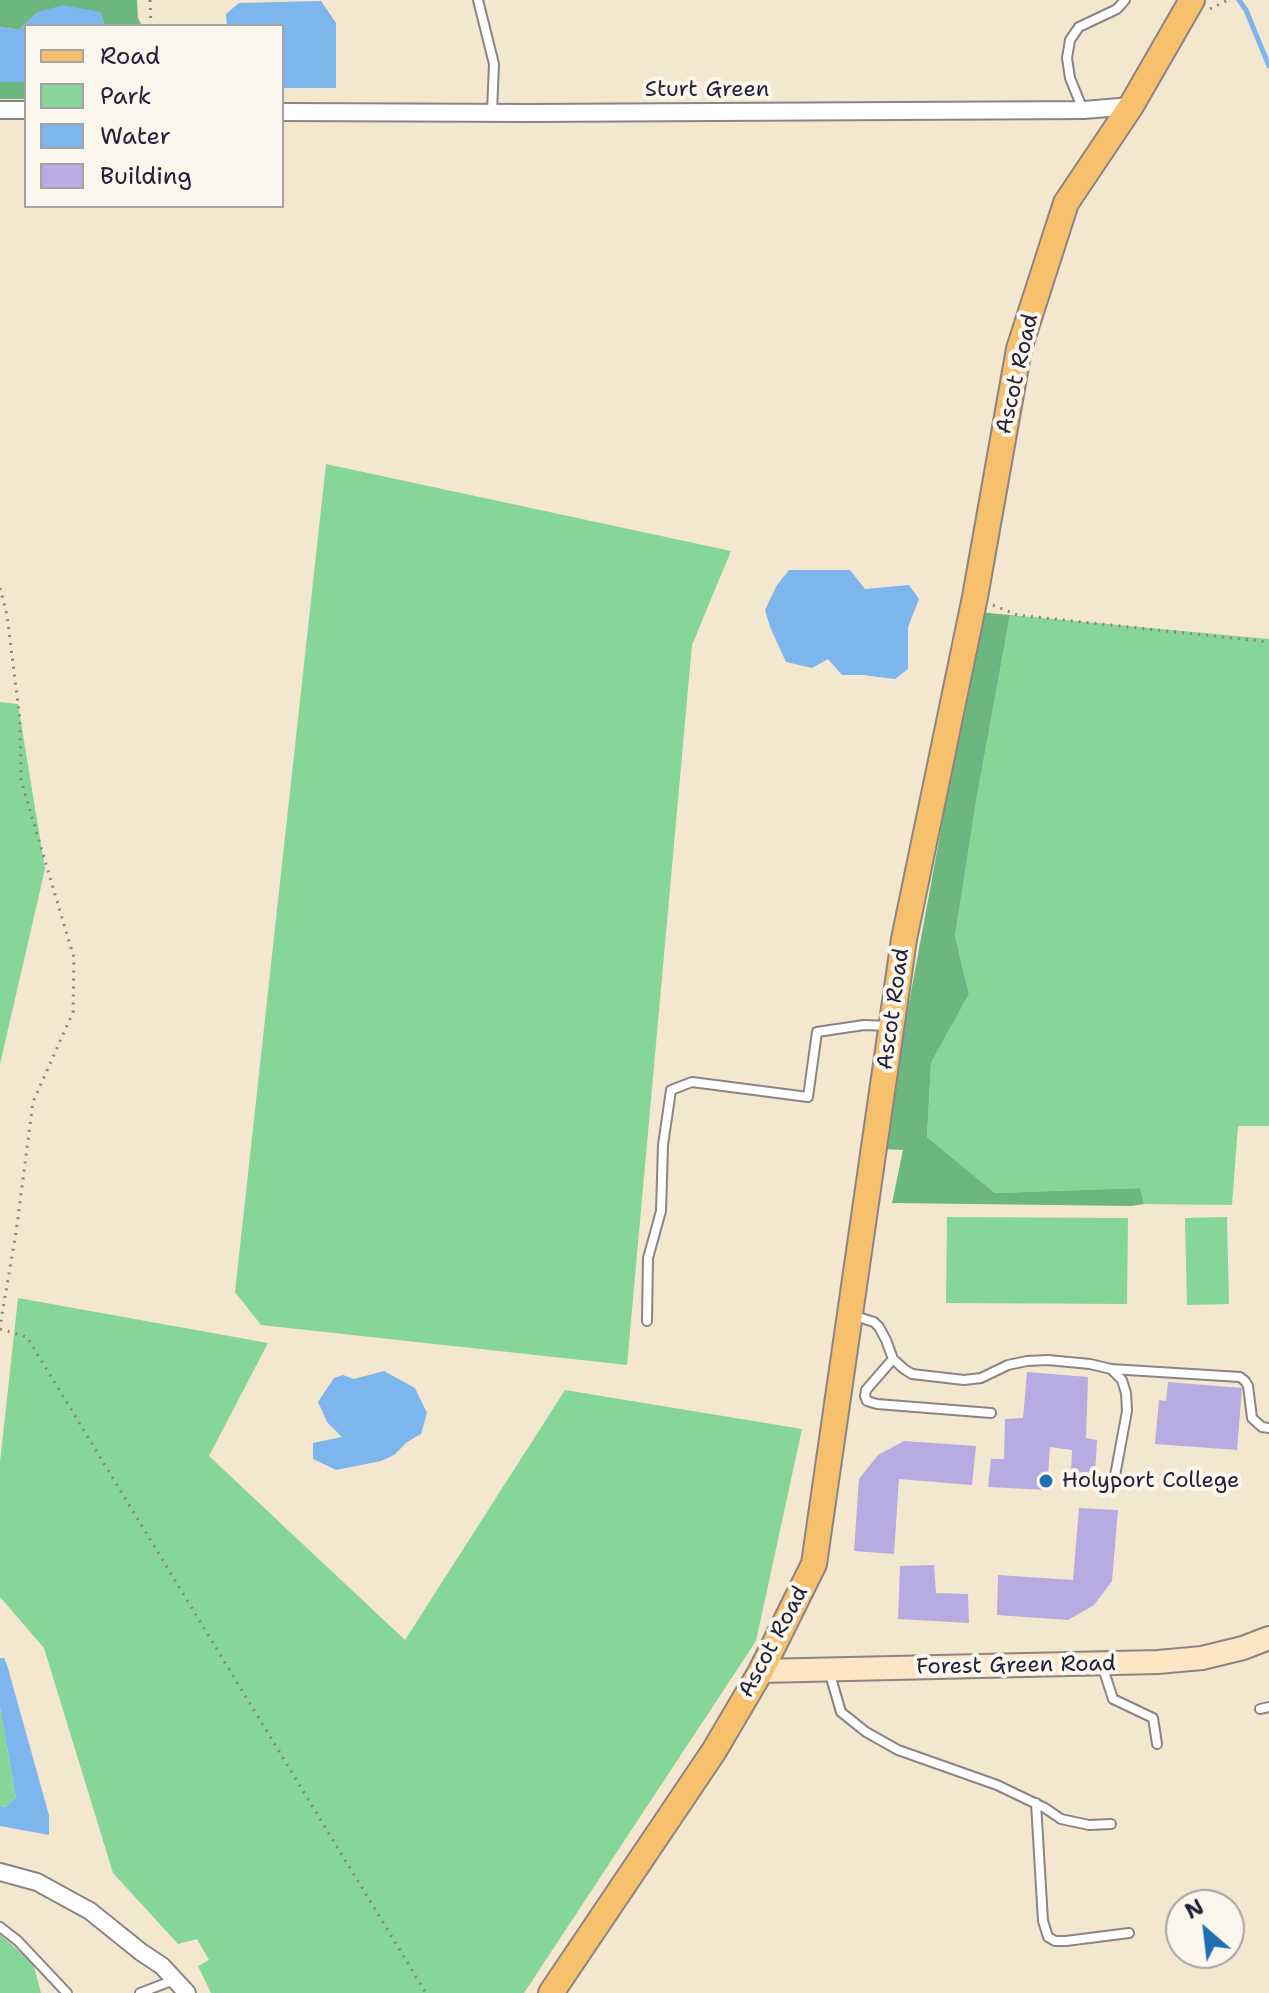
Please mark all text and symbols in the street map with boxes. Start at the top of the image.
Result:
legend [24,24,284,208]
text: Road [100,40,160,72]
street label: Sturt Green [645,77,769,103]
text: Park [100,80,152,112]
text: Water [100,120,171,152]
text: Building [100,160,192,192]
street label: Ascot Road [991,311,1045,437]
street label: Ascot Road [872,946,916,1072]
place label: Holyport College [1062,1468,1239,1494]
marker: Holyport College [1037,1472,1055,1490]
street label: Ascot Road [734,1582,814,1702]
street label: Forest Green Road [916,1651,1116,1681]
north arrow [1165,1889,1245,1969]
text: N [1180,1892,1209,1926]

